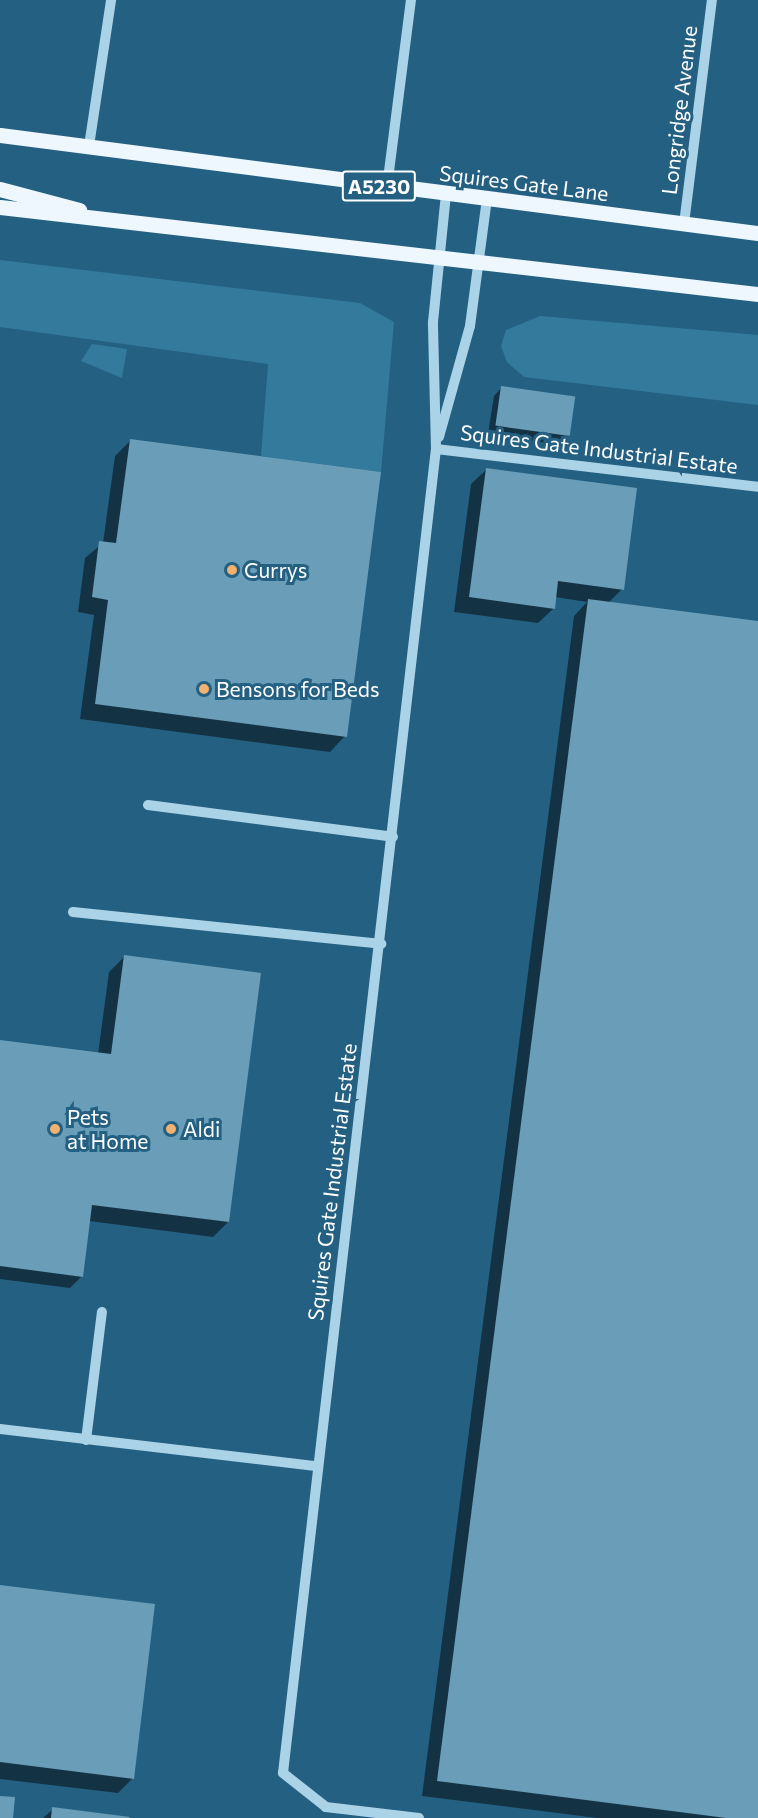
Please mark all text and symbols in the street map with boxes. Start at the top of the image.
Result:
street label: Longridge Avenue [656,24,702,196]
street label: Squires Gate Lane [438,160,610,206]
road number: A5230 [342,169,416,203]
street label: Squires Gate Industrial Estate [459,419,739,479]
place label: Currys [244,557,307,583]
marker: Currys [225,563,239,577]
place label: Bensons for Beds [216,676,379,702]
marker: Bensons for Beds [197,682,211,696]
street label: Squires Gate Industrial Estate [302,1042,362,1322]
place label: Pets at Home [67,1104,148,1154]
place label: Aldi [183,1116,220,1142]
marker: Pets at Home [48,1122,62,1136]
marker: Aldi [164,1122,178,1136]

